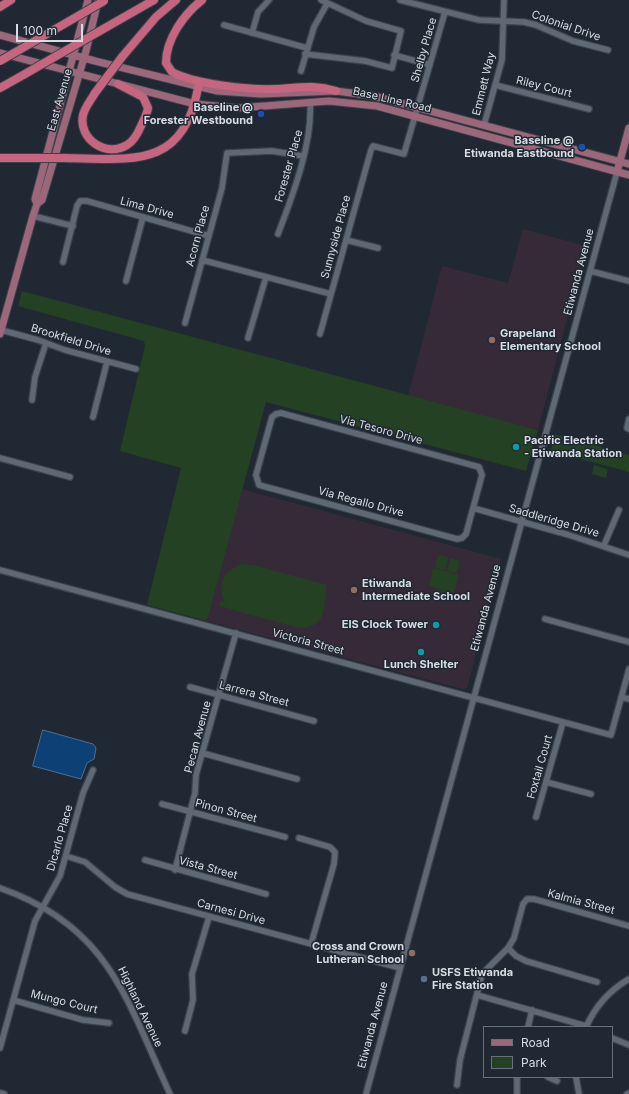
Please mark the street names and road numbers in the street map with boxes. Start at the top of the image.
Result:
street label: Colonial Drive [530,8,602,44]
street label: Shelby Place [408,16,440,84]
street label: Emmett Way [470,51,498,117]
street label: East Avenue [45,67,75,133]
street label: Riley Court [515,74,573,100]
street label: Base Line Road [351,85,433,115]
street label: Forester Place [272,128,306,204]
street label: Lima Drive [119,194,175,222]
street label: Sunnyside Place [319,194,353,280]
street label: Acorn Place [183,204,213,268]
street label: Etiwanda Avenue [561,227,597,317]
street label: Brookfield Drive [29,322,113,358]
street label: Via Tesoro Drive [338,413,424,447]
street label: Via Regallo Drive [317,484,405,520]
street label: Saddleridge Drive [507,502,601,540]
street label: Etiwanda Avenue [468,563,504,653]
street label: Victoria Street [271,626,345,658]
street label: Larrera Street [218,678,290,710]
street label: Pecan Avenue [182,699,214,775]
street label: Foxtail Court [525,733,555,801]
street label: Pinon Street [194,796,258,826]
street label: Dicarlo Place [44,803,76,873]
street label: Vista Street [177,854,239,882]
street label: Kalmia Street [546,887,616,917]
street label: Carnesi Drive [195,897,267,927]
street label: Highland Avenue [115,965,165,1049]
street label: Etiwanda Avenue [355,980,391,1070]
street label: Mungo Court [29,987,99,1017]

